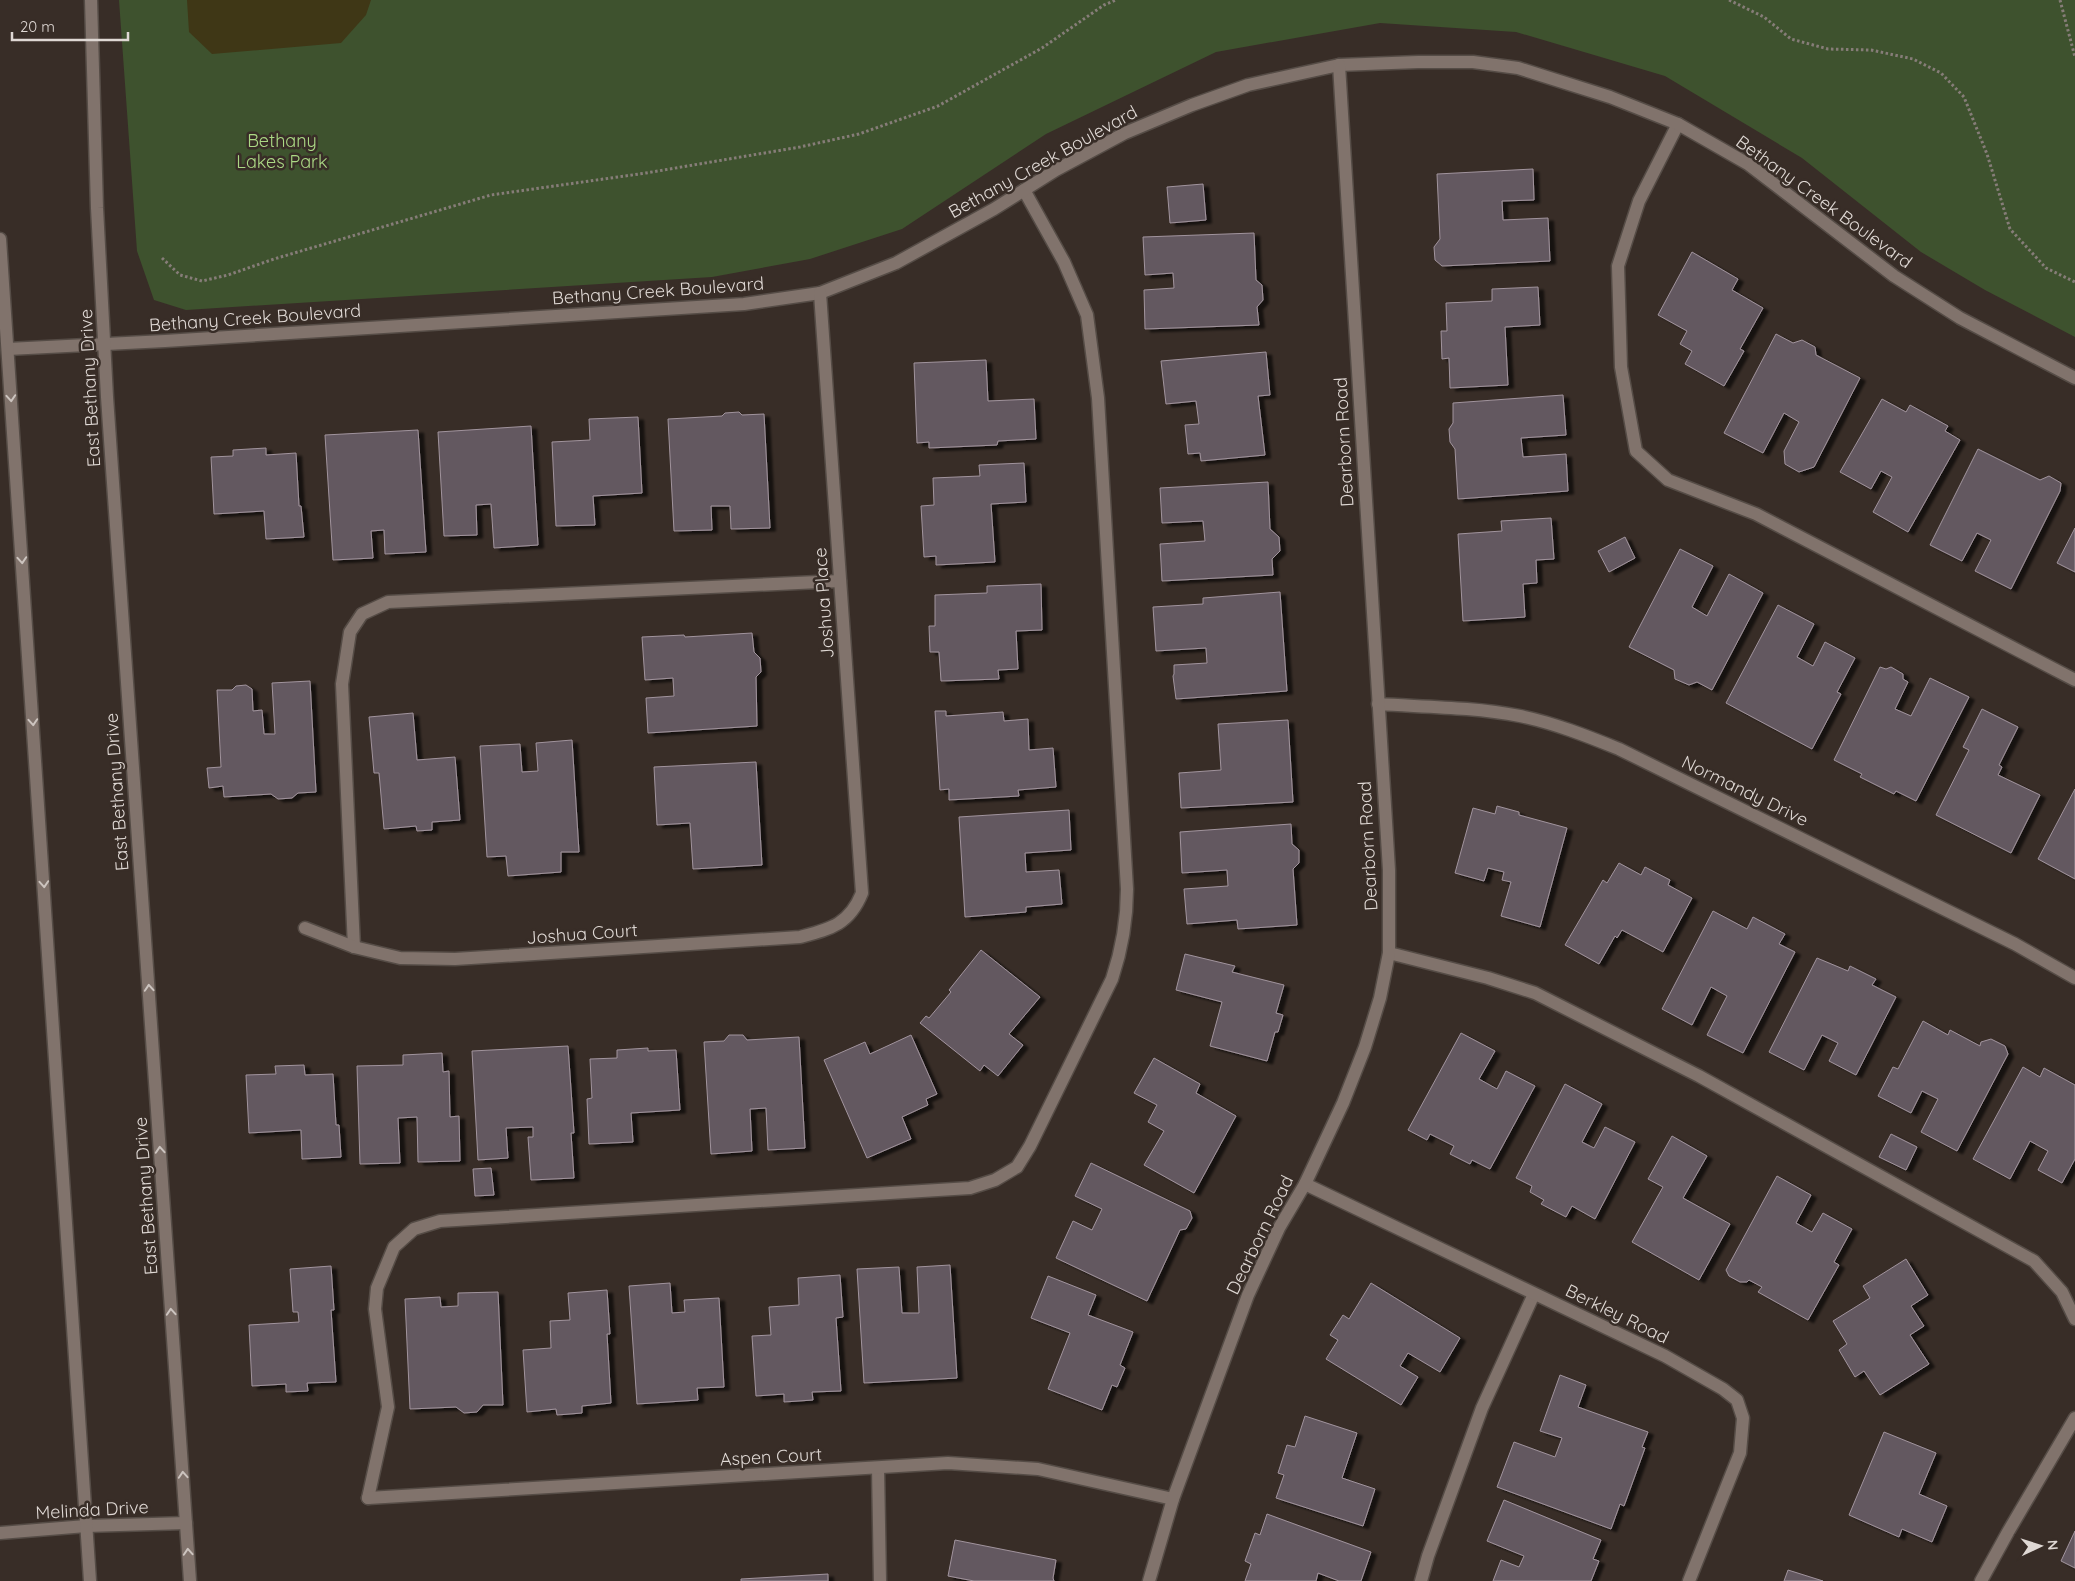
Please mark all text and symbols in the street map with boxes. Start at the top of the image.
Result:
scale bar [12,10,129,42]
text: 20 m [20,17,55,36]
street label: Bethany Creek Boulevard [944,100,1141,223]
park label: Bethany Lakes Park [236,129,328,173]
street label: Bethany Creek Boulevard [1732,130,1917,273]
street label: Bethany Creek Boulevard [551,272,765,309]
street label: Bethany Creek Boulevard [148,299,362,336]
street label: East Bethany Drive [74,308,105,468]
street label: Dearborn Road [1329,377,1358,507]
one-way arrow [6,394,17,402]
street label: Joshua Place [808,547,839,659]
one-way arrow [16,556,27,564]
street label: East Bethany Drive [100,712,134,872]
one-way arrow [27,718,38,726]
street label: Normandy Drive [1678,750,1812,831]
street label: Dearborn Road [1353,781,1382,911]
one-way arrow [38,880,49,888]
street label: Joshua Court [525,918,639,949]
one-way arrow [143,984,154,992]
street label: East Bethany Drive [129,1116,163,1276]
one-way arrow [154,1146,165,1154]
street label: Dearborn Road [1221,1171,1298,1298]
street label: Berkley Road [1562,1279,1673,1348]
one-way arrow [166,1308,177,1316]
street label: Aspen Court [719,1442,823,1471]
one-way arrow [177,1470,188,1478]
street label: Melinda Drive [35,1495,149,1524]
north arrow [2015,1521,2065,1571]
text: N [2044,1539,2062,1551]
one-way arrow [182,1548,193,1556]

